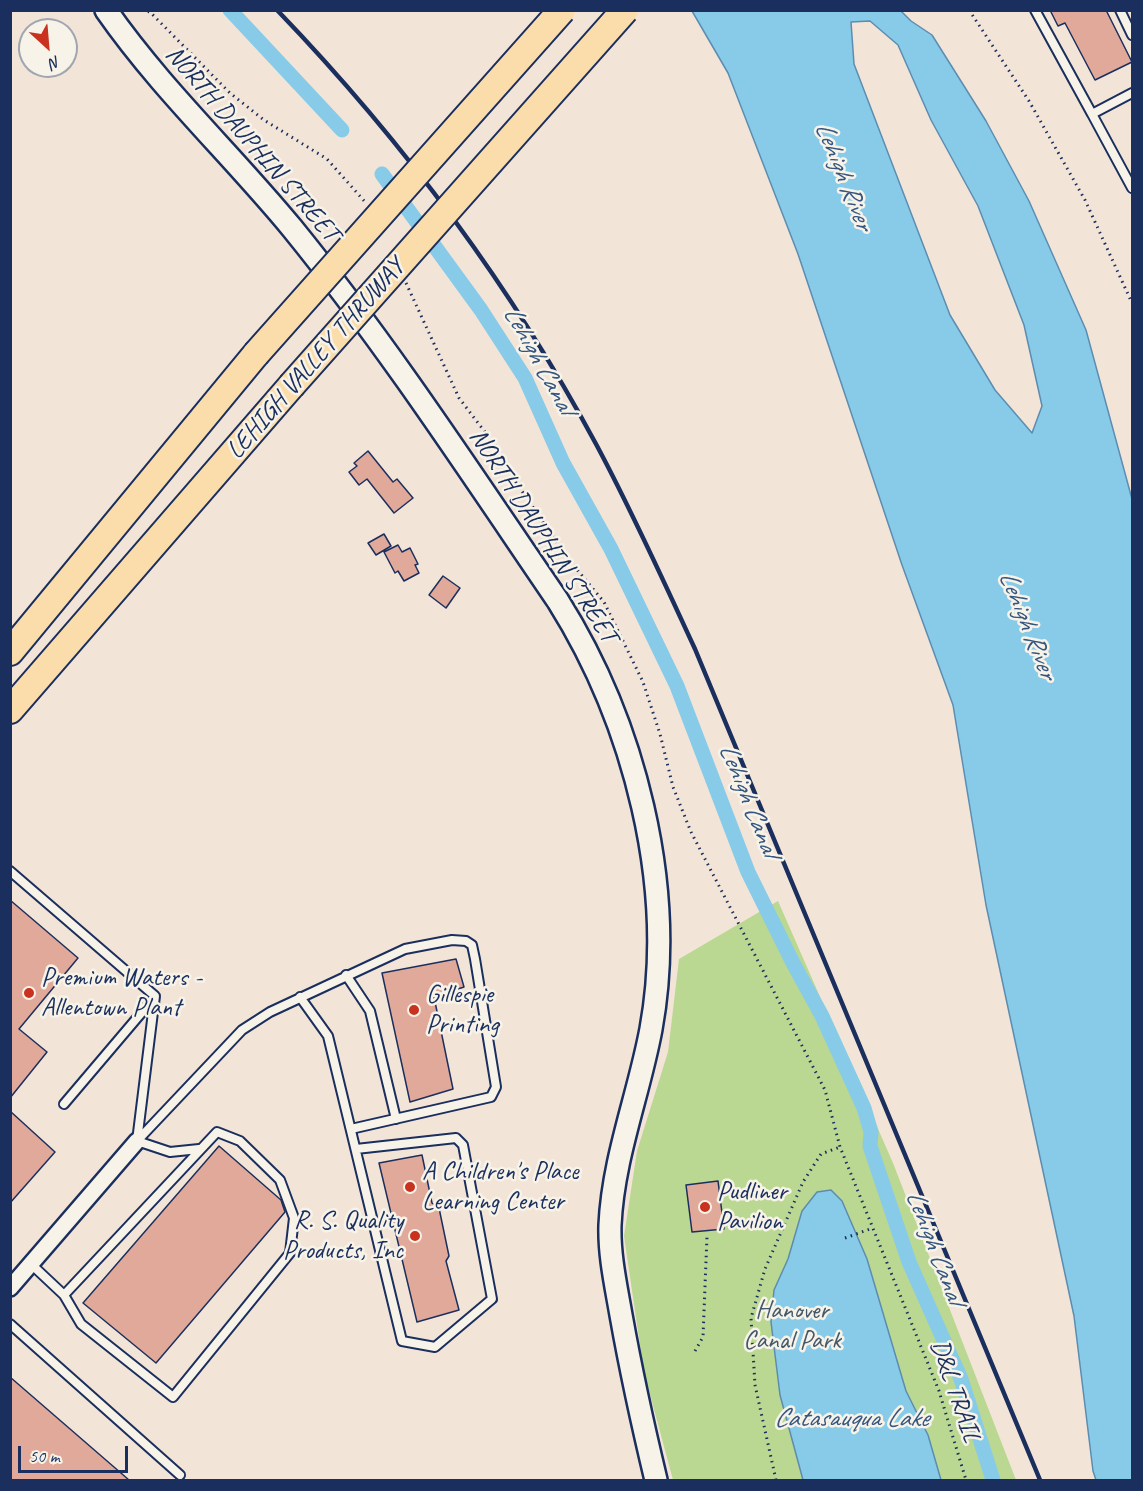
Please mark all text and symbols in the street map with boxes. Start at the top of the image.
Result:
north arrow [18,18,78,78]
street label: NORTH DAUPHIN STREET [158,40,346,248]
text: N [46,51,64,74]
water label: Lehigh River [807,117,879,235]
street label: LEHIGH VALLEY THRUWAY [220,252,412,466]
water label: Lehigh Canal [495,300,581,420]
street label: NORTH DAUPHIN STREET [462,423,624,649]
water label: Lehigh River [991,566,1063,684]
water label: Lehigh Canal [711,739,785,861]
place label: Premium Waters - Allentown Plant [41,962,202,1024]
place label: Gillespie Printing [426,979,499,1040]
marker: Premium Waters - Allentown Plant [22,986,36,1000]
marker: Gillespie Printing [407,1003,421,1017]
place label: A Children's Place Learning Center [422,1156,579,1218]
place label: Pudliner Pavilion [717,1176,787,1238]
marker: A Children's Place Learning Center [403,1180,417,1194]
water label: Lehigh Canal [898,1186,970,1308]
marker: Pudliner Pavilion [698,1200,712,1214]
place label: R. S. Quality Products, Inc [283,1205,403,1266]
marker: R. S. Quality Products, Inc [408,1229,422,1243]
park label: Hanover Canal Park [743,1295,841,1356]
street label: D&L TRAIL [923,1336,987,1446]
water label: Catasauqua Lake [774,1403,928,1435]
scale bar [21,1434,130,1472]
text: 50 m [29,1445,60,1467]

